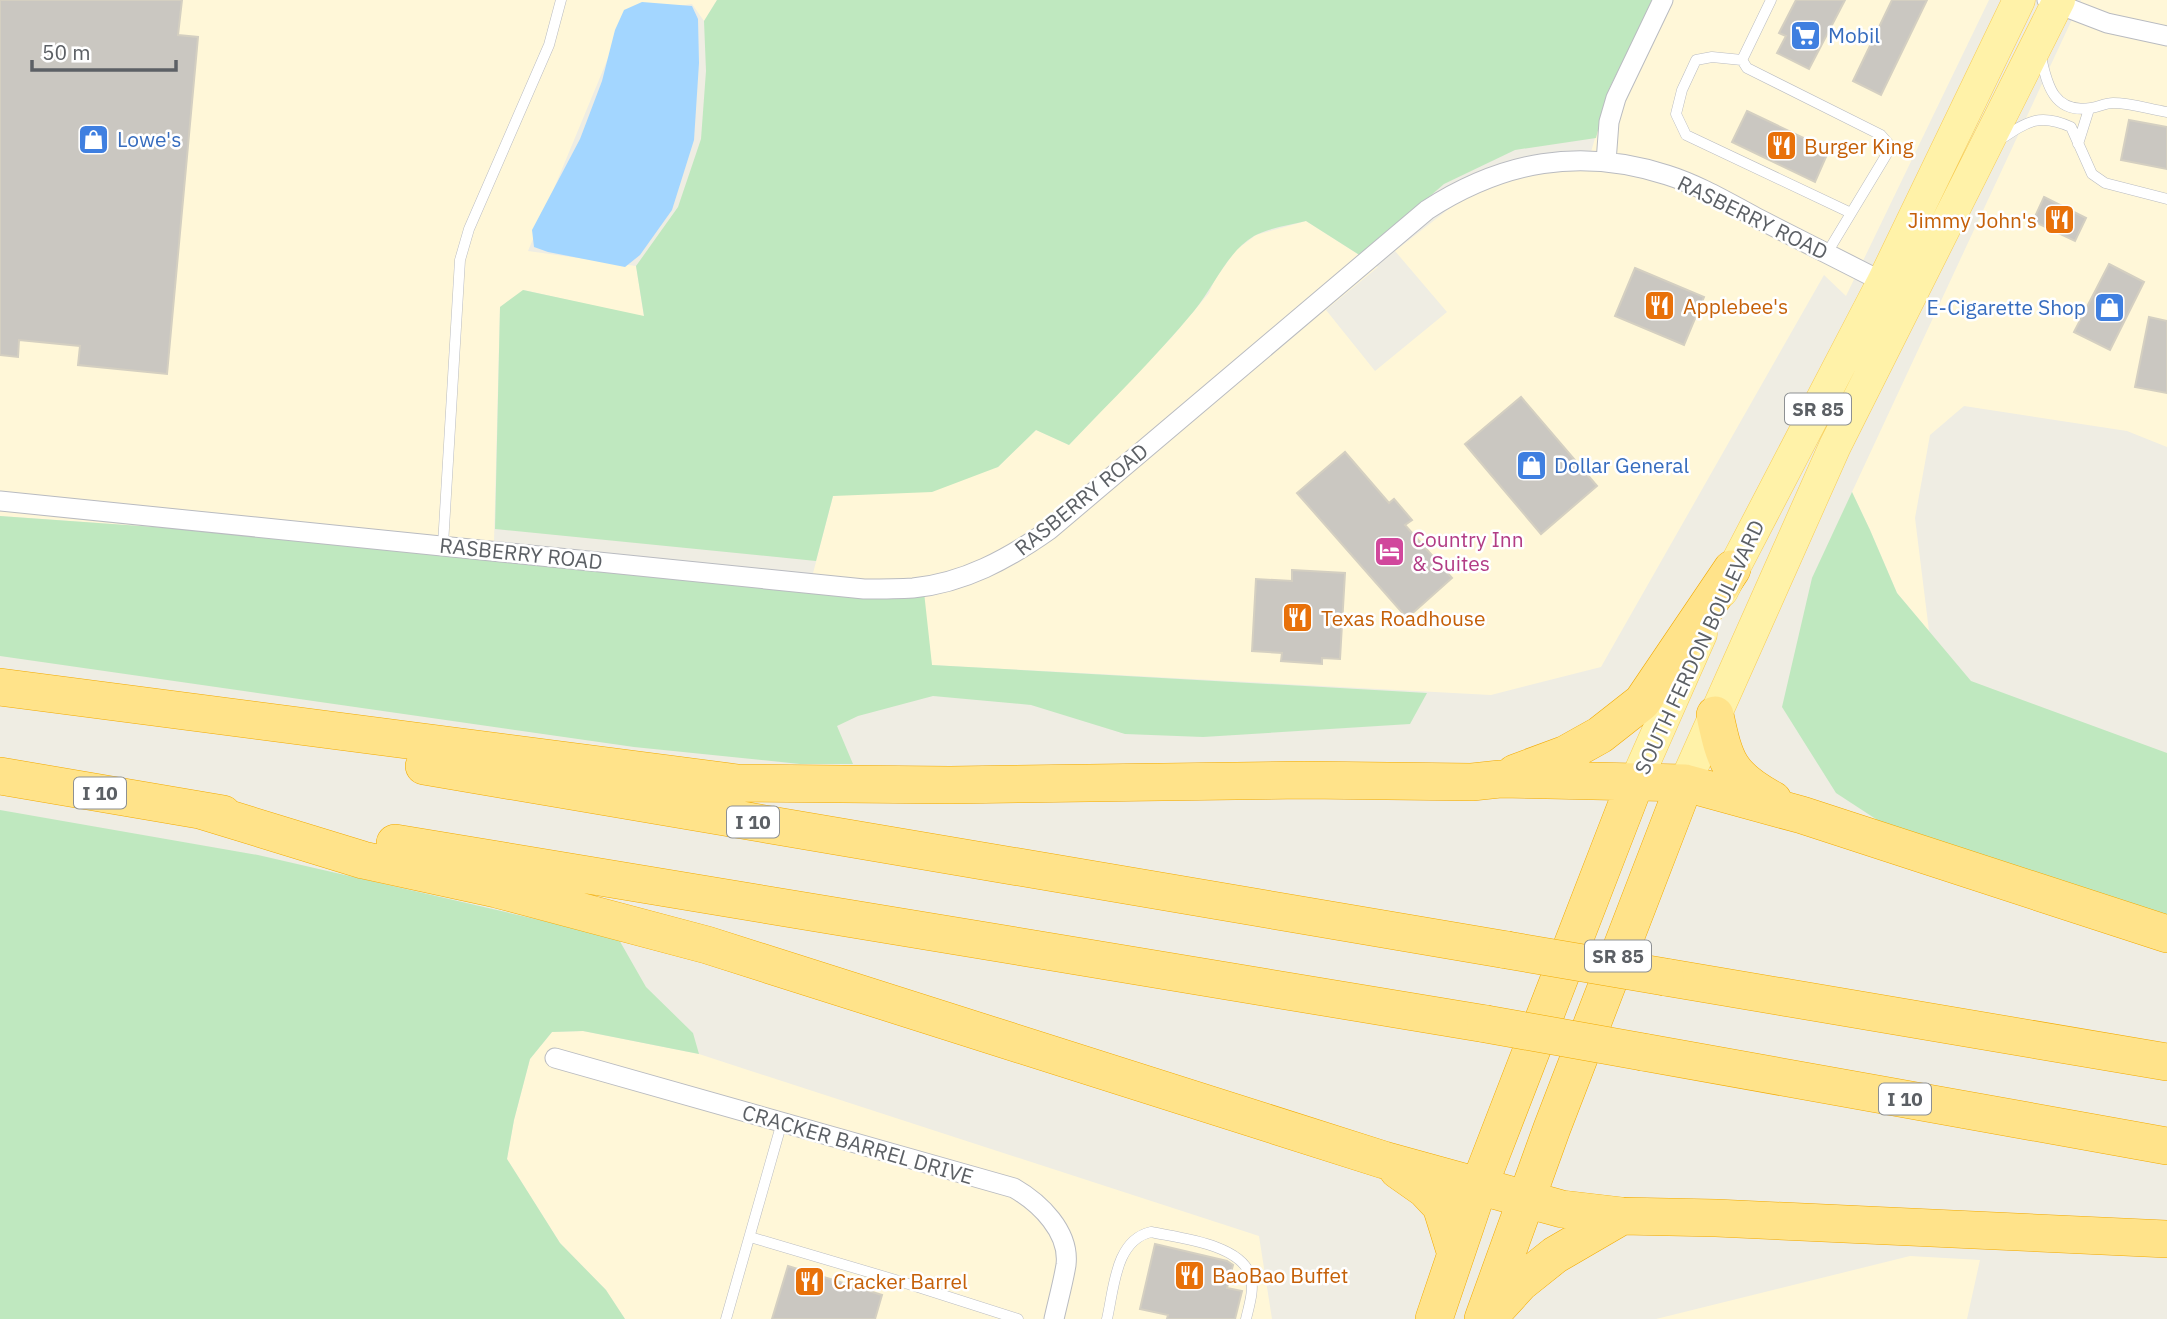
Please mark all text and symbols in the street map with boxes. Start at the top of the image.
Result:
supermarket icon: Mobil [1788,18,1822,52]
place label: Mobil [1828,21,1880,49]
scale bar [32,28,175,72]
text: 50 m [42,38,91,66]
shop icon: Lowe's [77,122,111,156]
place label: Lowe's [117,125,181,153]
restaurant icon: Burger King [1764,129,1798,163]
place label: Burger King [1804,132,1914,160]
street label: RASBERRY ROAD [1673,168,1833,266]
restaurant icon: Jimmy John's [2043,203,2077,237]
place label: Jimmy John's [1908,206,2037,234]
restaurant icon: Applebee's [1643,289,1677,323]
shop icon: E-Cigarette Shop [2092,290,2126,324]
place label: Applebee's [1683,292,1788,320]
place label: E-Cigarette Shop [1926,293,2086,321]
road number: SR 85 [1785,394,1851,424]
street label: RASBERRY ROAD [1008,437,1154,561]
shop icon: Dollar General [1514,448,1548,482]
place label: Dollar General [1554,451,1689,479]
street label: SOUTH FERDON BOULEVARD [1628,515,1770,779]
place label: Country Inn & Suites [1412,525,1524,577]
street label: RASBERRY ROAD [438,531,604,575]
hotel icon: Country Inn & Suites [1372,534,1406,568]
restaurant icon: Texas Roadhouse [1281,601,1315,635]
place label: Texas Roadhouse [1321,604,1486,632]
road number: I 10 [74,778,126,808]
road number: I 10 [727,806,779,838]
road number: SR 85 [1585,940,1651,972]
road number: I 10 [1879,1084,1931,1114]
street label: CRACKER BARREL DRIVE [739,1098,977,1190]
restaurant icon: BaoBao Buffet [1172,1258,1206,1292]
place label: BaoBao Buffet [1212,1261,1348,1289]
restaurant icon: Cracker Barrel [793,1264,827,1298]
place label: Cracker Barrel [833,1267,968,1295]

